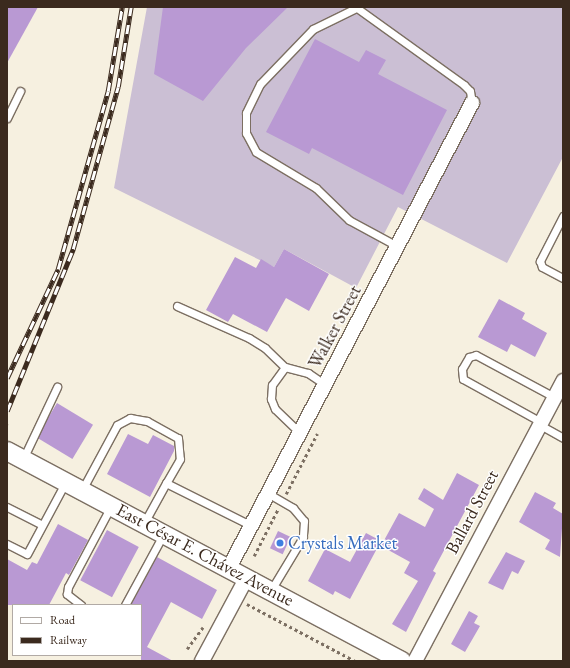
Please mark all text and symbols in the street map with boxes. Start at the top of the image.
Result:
street label: Walker Street [304,282,366,372]
street label: Ballard Street [441,466,503,558]
street label: East César E. Chávez Avenue [113,499,297,611]
place label: Crystals Market [288,532,397,554]
marker: Crystals Market [275,538,285,548]
legend [12,604,142,656]
text: Road [50,612,75,628]
text: Railway [50,632,87,648]

